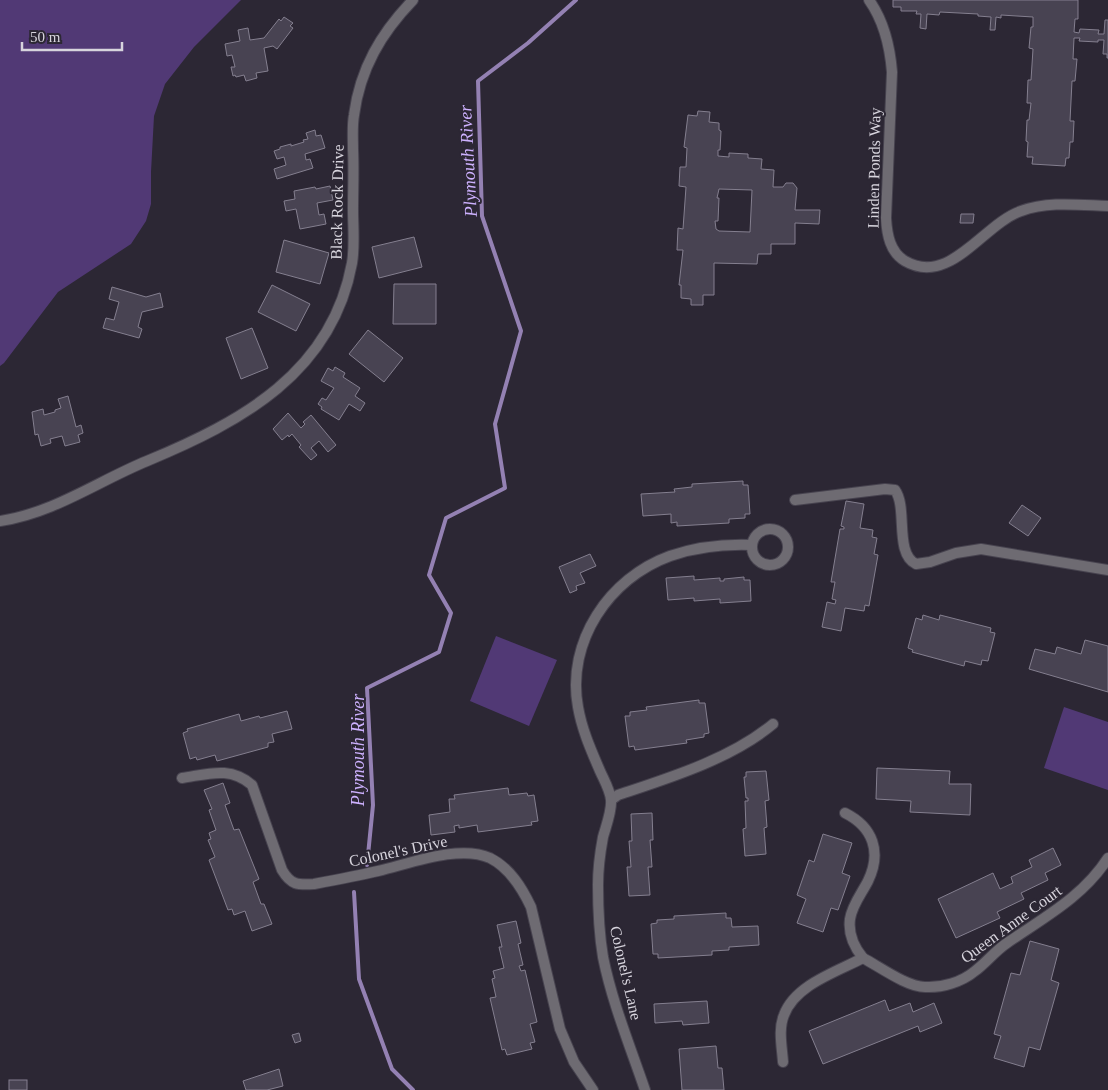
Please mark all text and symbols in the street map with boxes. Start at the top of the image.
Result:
scale bar [22,20,122,52]
text: 50 m [30,29,61,45]
water label: Plymouth River [455,103,481,219]
street label: Linden Ponds Way [864,107,885,229]
street label: Black Rock Drive [327,144,347,260]
water label: Plymouth River [348,693,368,807]
street label: Colonel's Drive [347,832,449,870]
street label: Queen Anne Court [957,882,1065,966]
street label: Colonel's Lane [607,924,645,1022]

